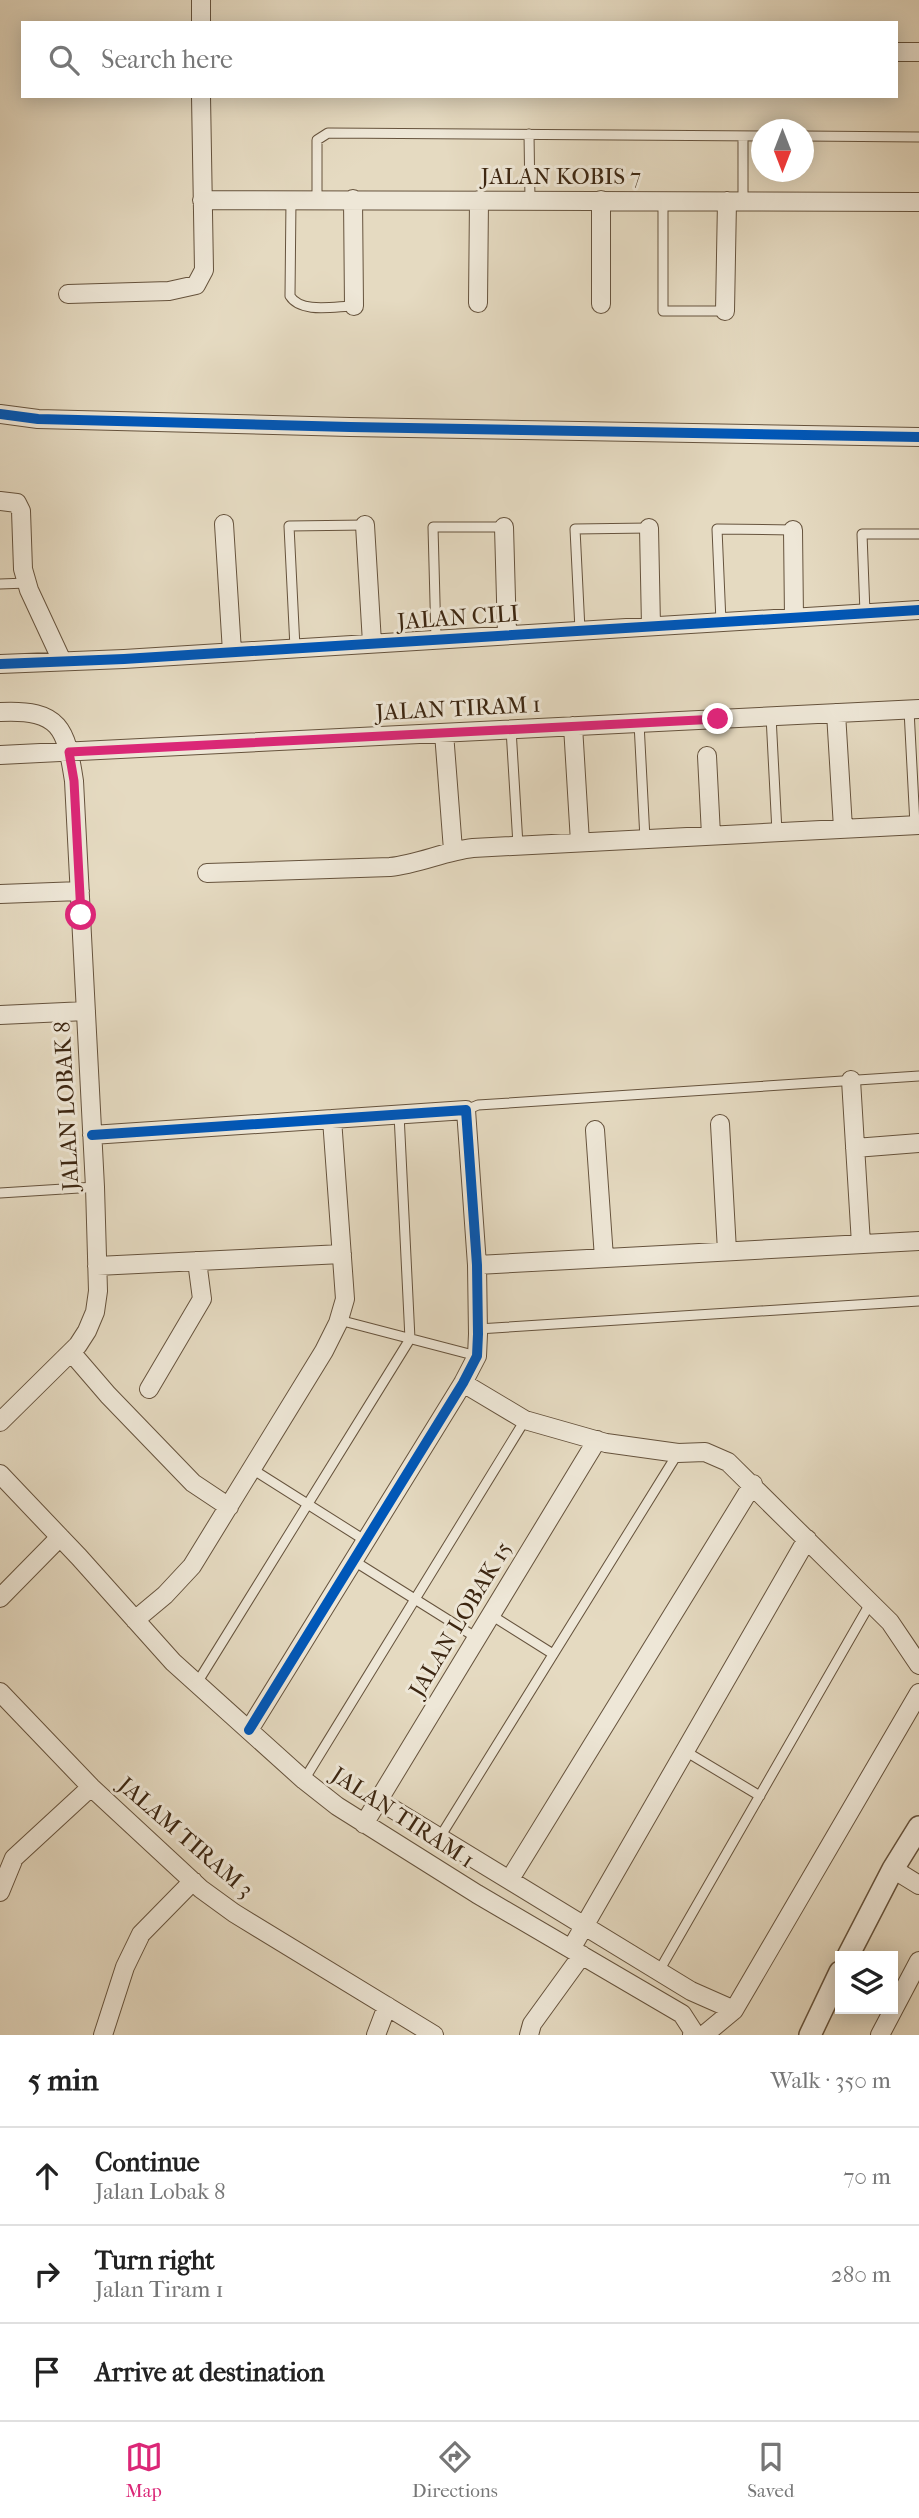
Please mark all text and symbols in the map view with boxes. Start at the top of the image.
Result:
search box [21,21,898,98]
icon: search [45,41,83,79]
text: Search here [101,44,233,75]
north arrow [751,119,814,182]
street label: JALAN KOBIS 7 [479,163,641,190]
street label: JALAN CILI [394,600,520,635]
street label: JALAN TIRAM 1 [373,691,541,726]
route end [702,703,733,734]
route start [65,899,96,930]
street label: JALAN LOBAK 8 [49,1021,85,1193]
street label: JALAN LOBAK 15 [402,1537,517,1703]
street label: JALAN TIRAM 1 [324,1760,479,1874]
street label: JALAM TIRAM 3 [111,1770,259,1903]
map controls [835,1951,898,2014]
button: layers [835,1951,898,2014]
text: 5 min [28,2063,99,2098]
text: Walk · 350 m [771,2067,891,2094]
text: Continue [95,2147,200,2178]
icon: ahead [28,2157,66,2195]
text: 70 m [843,2163,891,2190]
text: Jalan Lobak 8 [95,2178,226,2205]
text: Turn right [95,2245,215,2276]
icon: right [28,2255,66,2293]
text: 280 m [831,2261,891,2288]
text: Jalan Tiram 1 [95,2276,224,2303]
icon: arrive [28,2353,66,2391]
text: Arrive at destination [95,2357,325,2388]
tab: Map [125,2438,163,2502]
tab: Directions [412,2438,498,2502]
tab: Saved [747,2438,794,2502]

